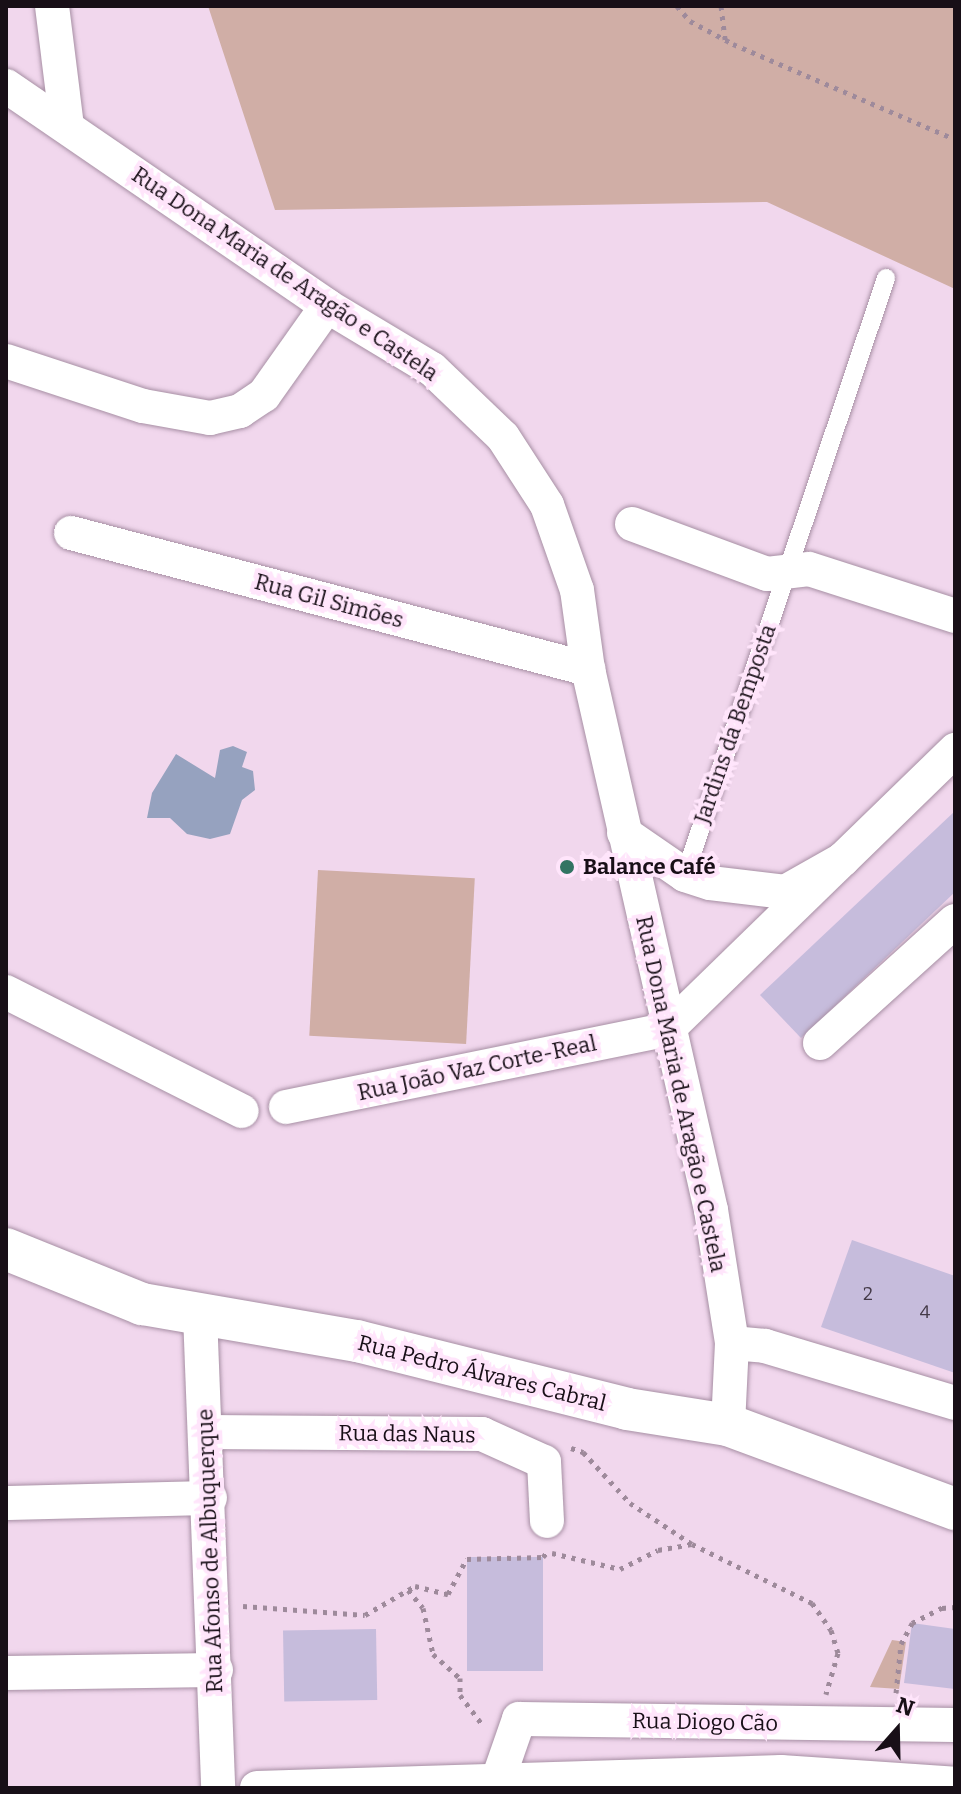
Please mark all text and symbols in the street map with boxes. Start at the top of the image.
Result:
street label: Rua Dona Maria de Aragão e Castela [127,161,443,387]
street label: Rua Gil Simões [252,568,406,634]
street label: Jardins da Bemposta [689,621,781,827]
place label: Balance Café [583,854,715,880]
marker: Balance Café [558,858,576,876]
street label: Rua Dona Maria de Aragão e Castela [630,913,732,1275]
street label: Rua João Vaz Corte-Real [355,1030,599,1106]
house number: 2 [863,1283,873,1305]
house number: 4 [920,1301,930,1323]
street label: Rua Pedro Álvares Cabral [355,1329,609,1417]
street label: Rua Afonso de Albuquerque [192,1408,228,1694]
street label: Rua das Naus [338,1420,476,1448]
north arrow [857,1690,937,1770]
text: N [893,1691,918,1723]
street label: Rua Diogo Cão [632,1708,778,1736]

